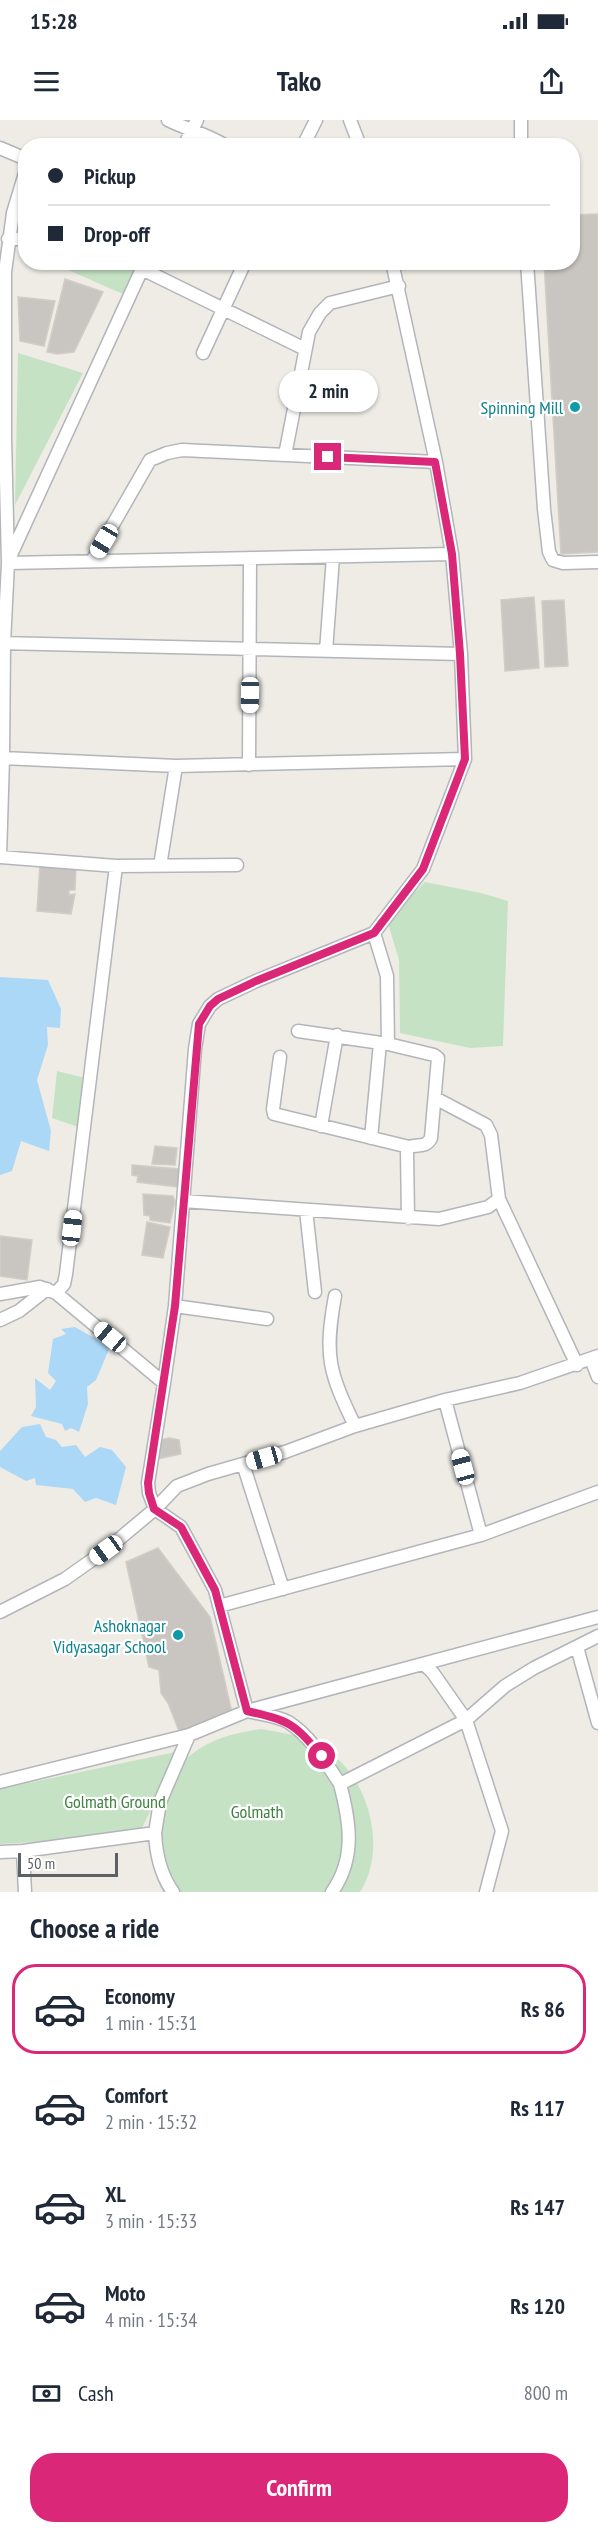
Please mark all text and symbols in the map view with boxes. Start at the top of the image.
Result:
text: 15:28 [30,7,78,35]
text: Tako [277,64,321,98]
icon: menu [30,65,63,98]
icon: share [535,65,568,98]
text: Pickup [84,162,136,190]
text: Drop-off [84,220,150,248]
callout: 2 min [278,370,378,412]
text: 2 min [308,378,349,404]
place label: Spinning Mill [481,396,564,419]
marker: Spinning Mill [568,400,582,414]
route end [314,443,341,470]
car [87,521,121,561]
car [241,677,259,713]
car [61,1209,83,1247]
car [90,1319,130,1355]
car [244,1444,284,1472]
car [450,1447,476,1487]
car [86,1532,126,1568]
place label: Ashoknagar Vidyasagar School [52,1614,167,1658]
marker: Ashoknagar Vidyasagar School [171,1628,185,1642]
route start [308,1742,335,1769]
park label: Golmath Ground [64,1790,166,1813]
park label: Golmath [231,1800,283,1823]
scale bar [18,1850,118,1878]
text: 50 m [27,1853,55,1873]
text: Choose a ride [30,1911,159,1945]
icon: car [33,1982,87,2036]
text: Economy [105,1982,175,2010]
text: Rs 86 [521,1995,565,2023]
text: 1 min · 15:31 [105,2010,197,2036]
icon: car [33,2081,87,2135]
text: Comfort [105,2081,168,2109]
text: Rs 117 [510,2094,565,2122]
text: 2 min · 15:32 [105,2109,197,2135]
icon: car [33,2180,87,2234]
text: XL [105,2180,126,2208]
text: Rs 147 [510,2193,565,2221]
text: 3 min · 15:33 [105,2208,197,2234]
icon: car [33,2279,87,2333]
text: Moto [105,2279,146,2307]
text: Rs 120 [510,2292,565,2320]
text: 4 min · 15:34 [105,2307,197,2333]
icon: cash [30,2377,63,2410]
text: Cash [78,2379,114,2407]
text: 800 m [524,2380,568,2406]
button: Confirm [30,2453,568,2522]

